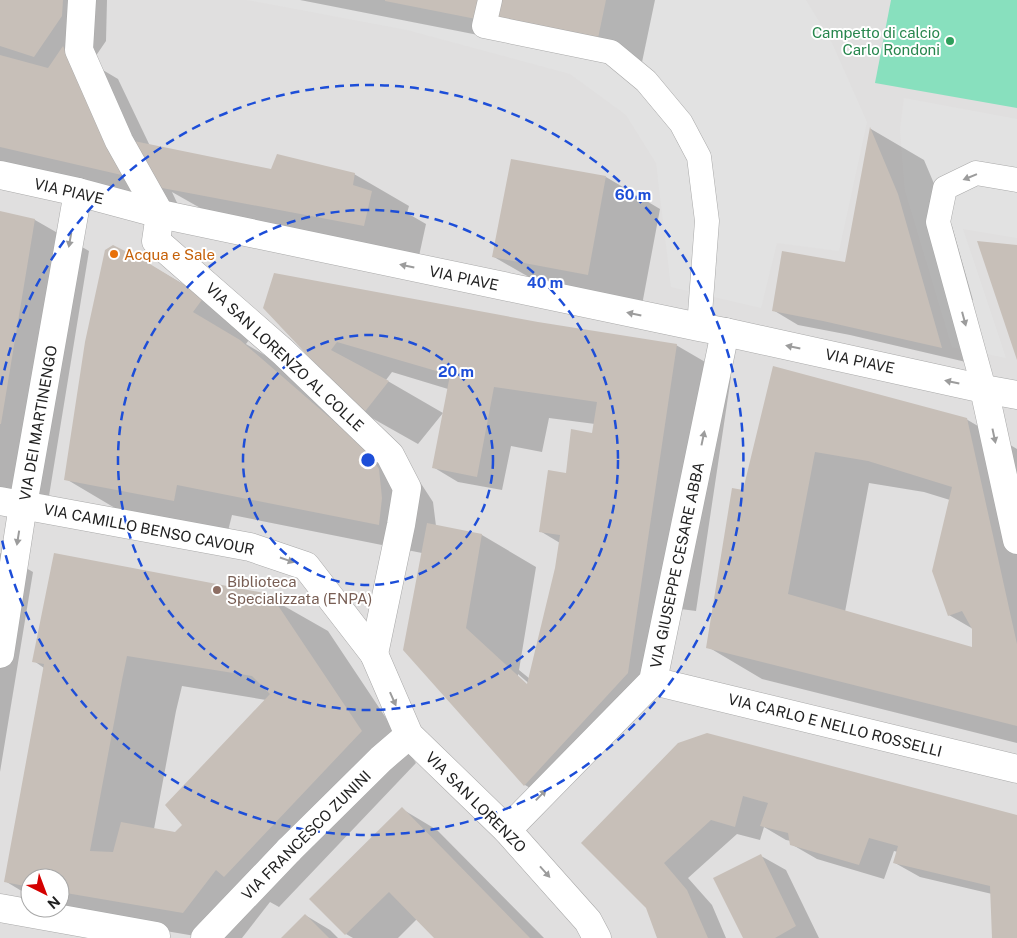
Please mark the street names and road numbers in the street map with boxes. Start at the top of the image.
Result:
street label: VIA PIAVE [33,175,105,207]
street label: VIA PIAVE [428,262,500,294]
street label: VIA SAN LORENZO AL COLLE [203,279,367,435]
street label: VIA DEI MARTINENGO [16,344,60,502]
street label: VIA PIAVE [824,345,896,377]
street label: VIA GIUSEPPE CESARE ABBA [647,460,707,670]
street label: VIA CAMILLO BENSO CAVOUR [42,500,256,558]
street label: VIA CARLO E NELLO ROSSELLI [726,690,944,760]
street label: VIA SAN LORENZO [422,748,530,856]
street label: VIA FRANCESCO ZUNINI [238,767,374,903]

